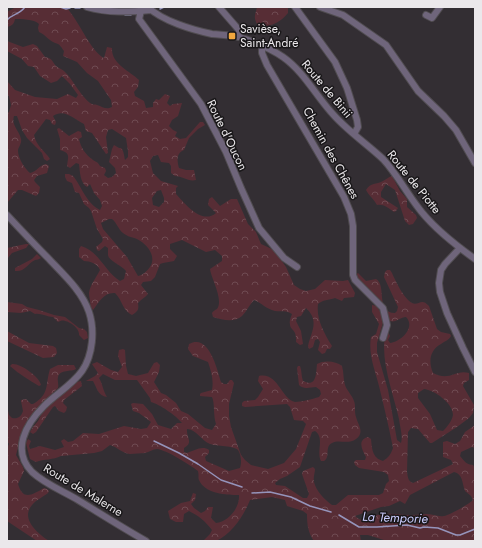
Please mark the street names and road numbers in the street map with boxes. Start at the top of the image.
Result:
street label: Route de Binii [297,56,357,122]
street label: Route d'Oucon [202,97,252,173]
street label: Chemin des Chênes [298,104,364,202]
street label: Route de Piotte [383,146,445,218]
street label: Route de Malerne [40,459,126,521]

